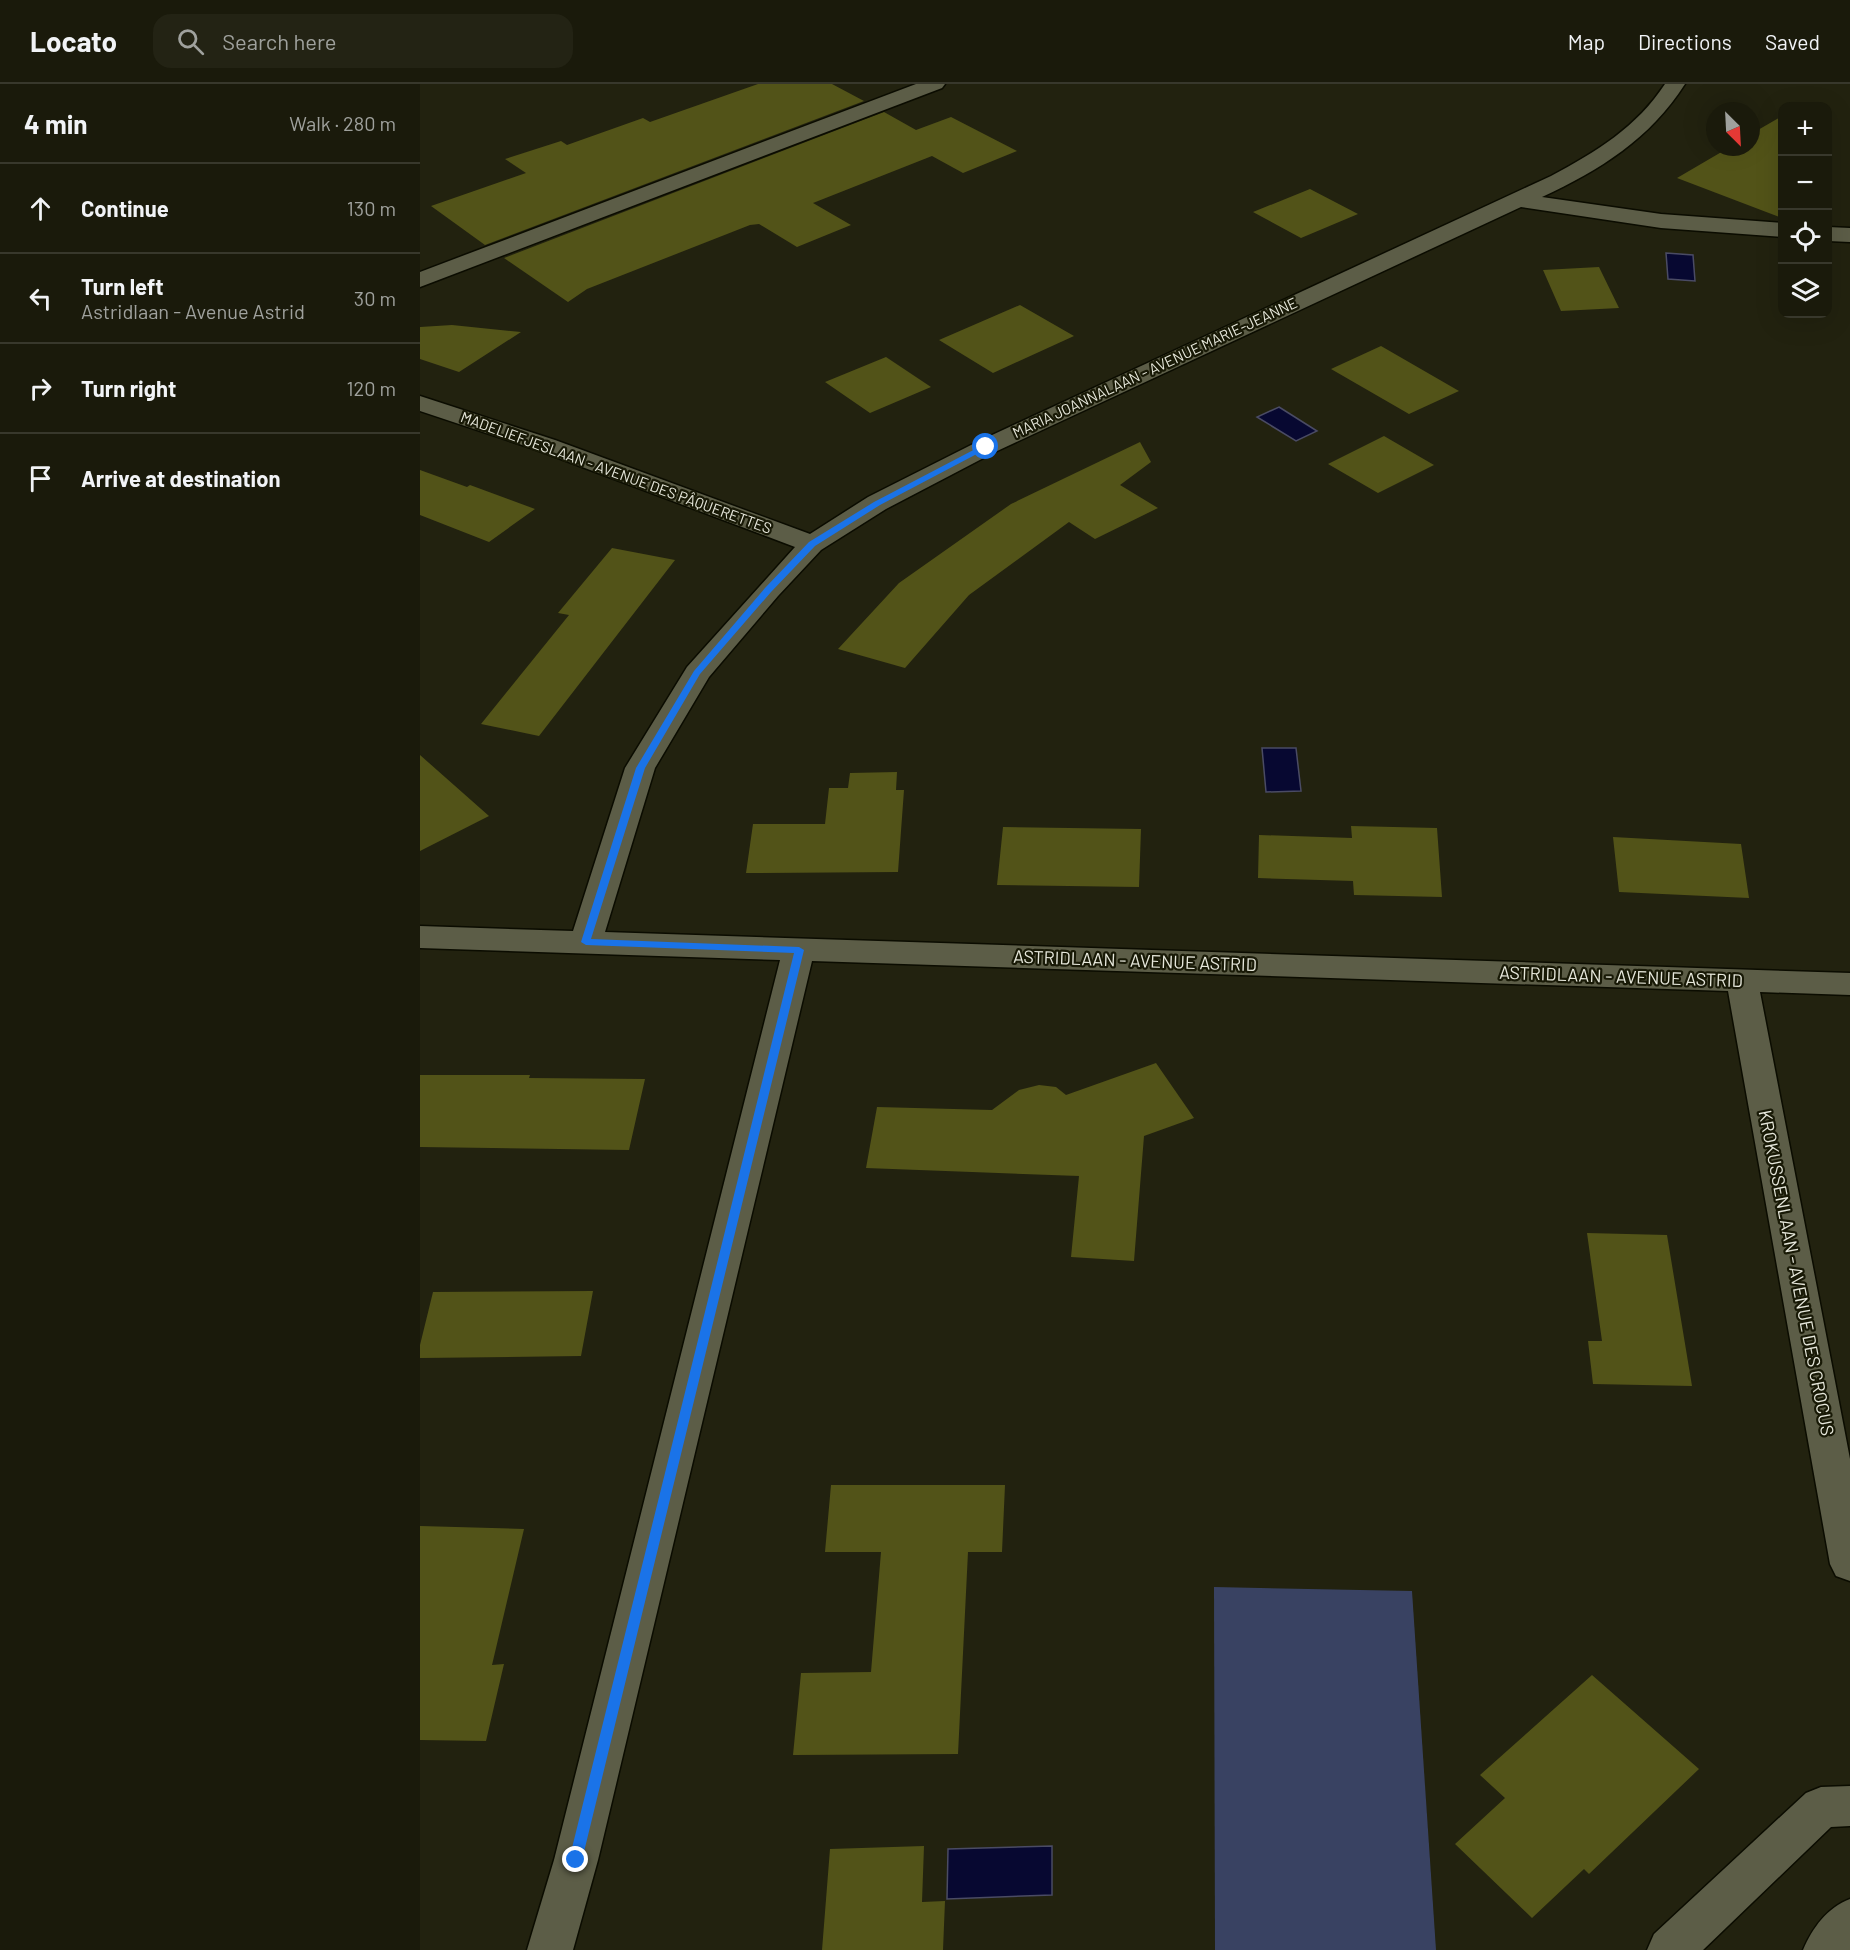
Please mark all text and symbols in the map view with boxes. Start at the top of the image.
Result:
search box [153,14,573,68]
text: Locato [30,24,117,58]
icon: search [174,25,207,58]
text: Search here [222,28,337,54]
text: Map [1568,29,1605,54]
text: Directions [1638,29,1732,54]
text: Saved [1765,29,1820,54]
north arrow [1706,102,1760,156]
map controls [1778,102,1832,318]
button: + [1778,102,1832,156]
text: 4 min [24,108,88,139]
text: Walk · 280 m [289,111,396,135]
button: − [1778,156,1832,210]
icon: ahead [24,192,57,225]
text: Continue [81,195,169,221]
text: 130 m [347,196,396,220]
button: locate [1778,210,1832,264]
button: layers [1778,264,1832,318]
text: Turn left [81,273,164,299]
icon: left [24,282,57,315]
text: 30 m [354,286,396,310]
street label: MARIA JOANNALAAN - AVENUE MARIE-JEANNE [1009,293,1300,441]
text: Astridlaan - Avenue Astrid [81,299,305,323]
icon: right [24,372,57,405]
text: Turn right [81,375,176,401]
text: 120 m [346,376,396,400]
street label: MADELIEFJESLAAN - AVENUE DES PÂQUERETTES [458,407,774,537]
route start [972,433,998,459]
icon: arrive [24,462,57,495]
text: Arrive at destination [81,465,280,491]
street label: ASTRIDLAAN - AVENUE ASTRID [1013,945,1257,975]
street label: ASTRIDLAAN - AVENUE ASTRID [1499,961,1743,991]
street label: KROKUSSENLAAN - AVENUE DES CROCUS [1755,1108,1839,1437]
route end [562,1846,588,1872]

